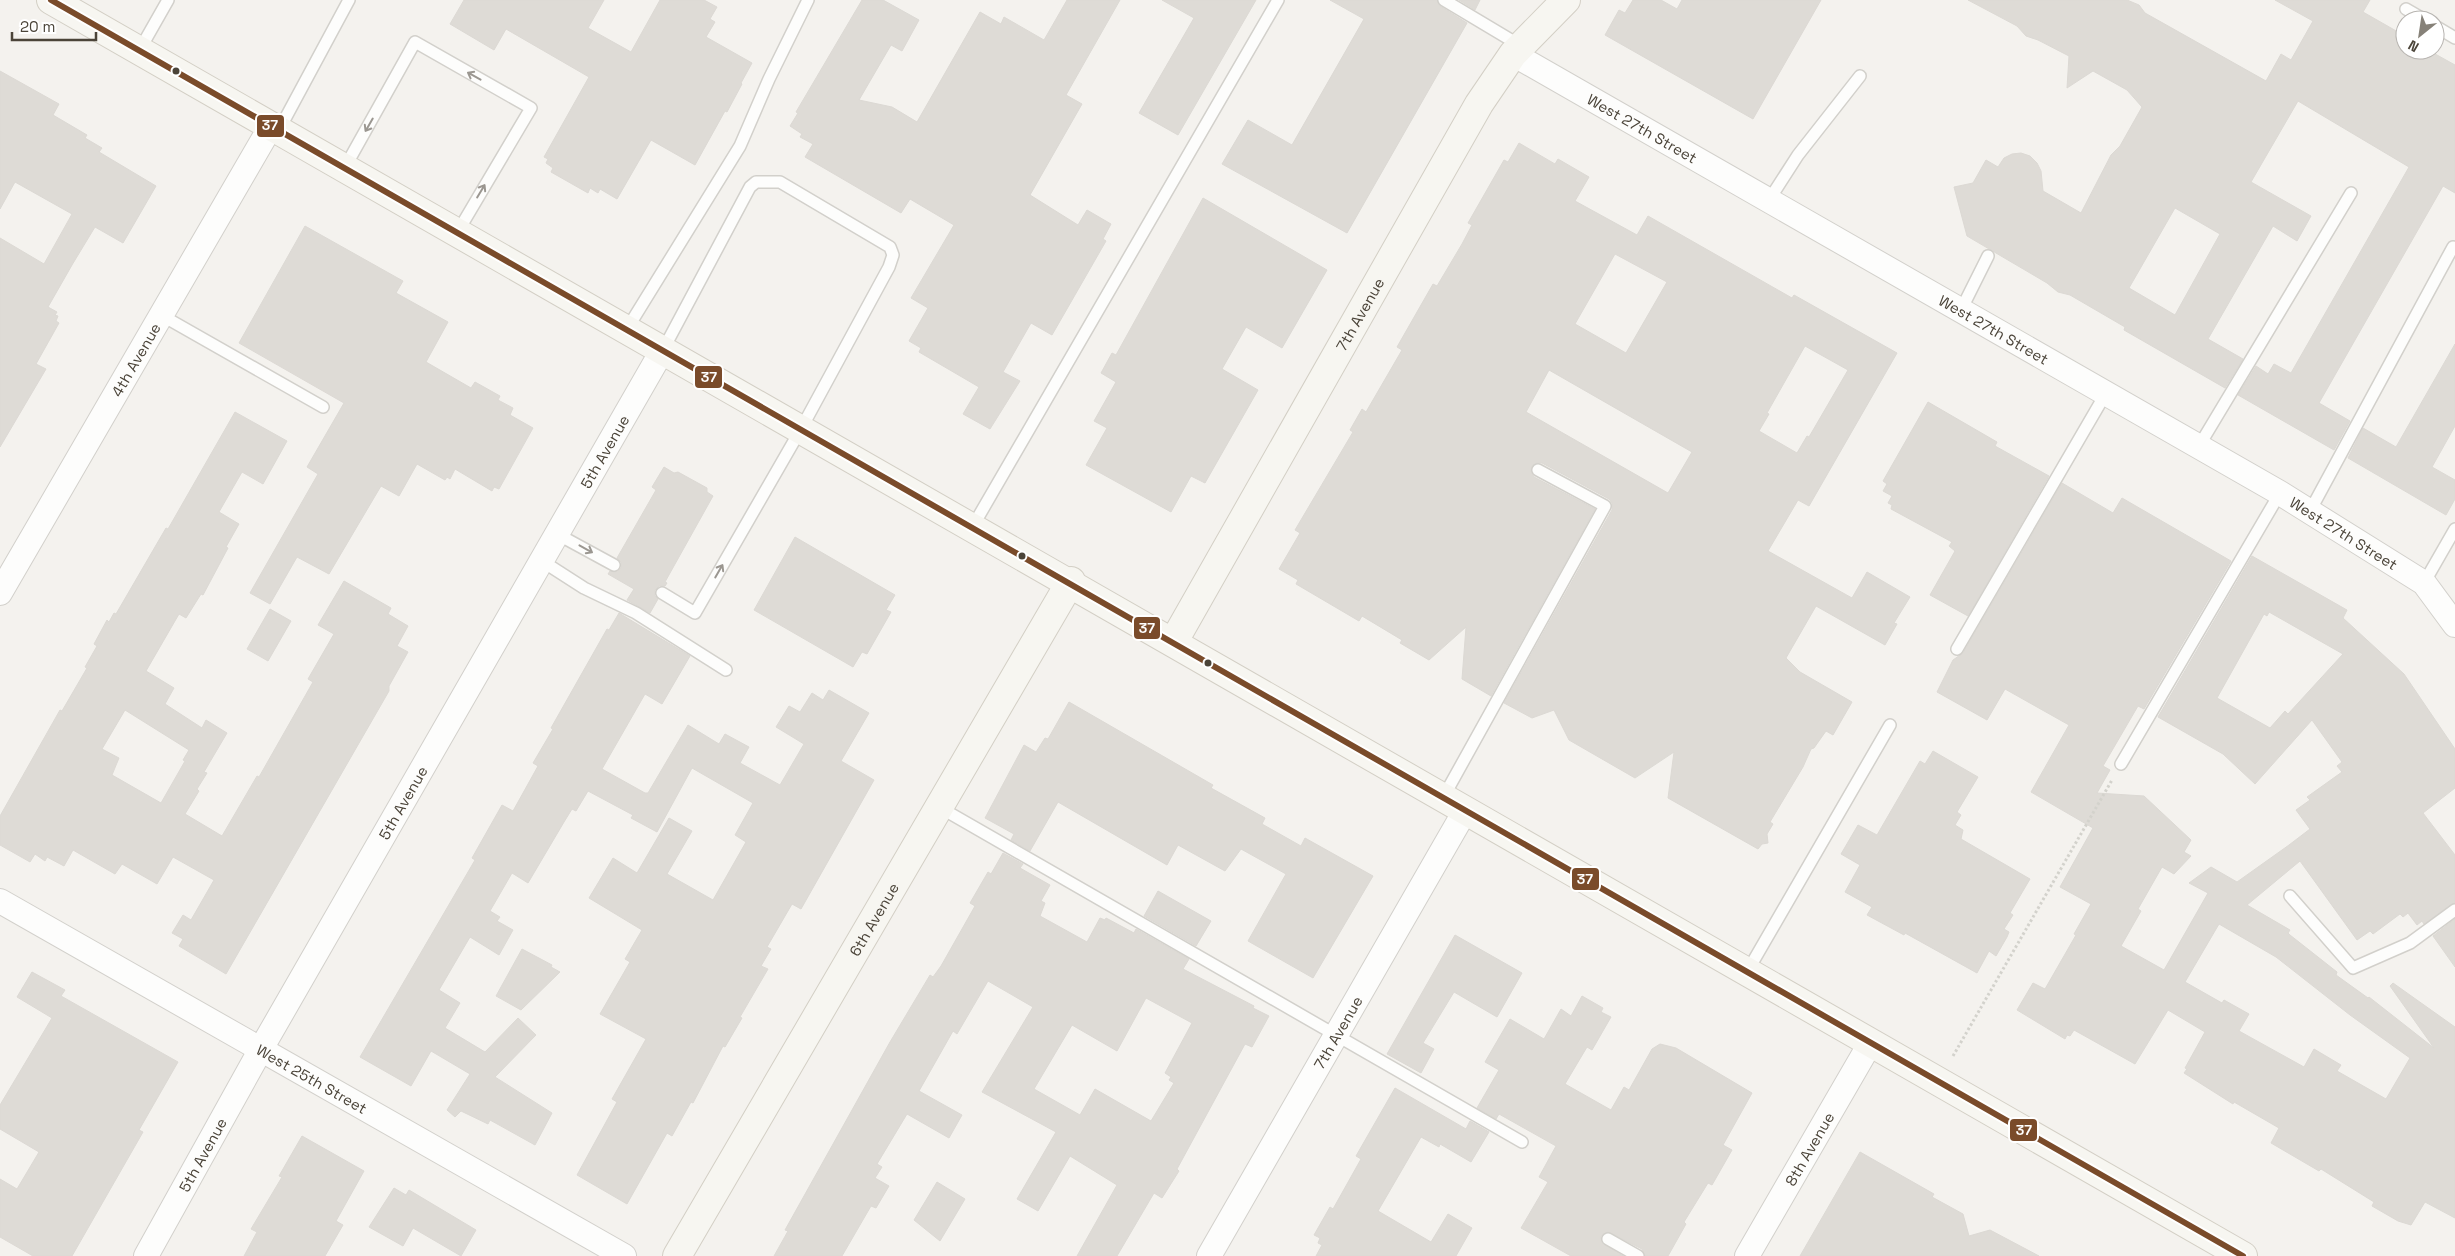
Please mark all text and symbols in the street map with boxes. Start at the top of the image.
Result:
scale bar [12,10,96,42]
north arrow [2395,10,2445,60]
text: 20 m [20,17,55,36]
text: N [2405,36,2422,56]
unlabelled marker [171,66,181,76]
one-way arrow [467,70,481,80]
street label: West 27th Street [1584,89,1701,167]
line badge: 37 [256,114,285,138]
text: 37 [262,116,278,134]
one-way arrow [364,118,374,133]
one-way arrow [477,185,487,199]
street label: 7th Avenue [1331,274,1388,354]
street label: West 27th Street [1935,290,2052,368]
street label: 4th Avenue [107,319,164,400]
line badge: 37 [694,365,723,389]
text: 37 [701,368,717,386]
street label: 5th Avenue [576,411,633,492]
street label: West 27th Street [2286,492,2401,574]
one-way arrow [578,545,592,555]
unlabelled marker [1017,551,1027,561]
one-way arrow [715,564,725,578]
line badge: 37 [1133,616,1161,640]
text: 37 [1139,619,1155,637]
unlabelled marker [1203,658,1213,668]
street label: 5th Avenue [374,762,431,843]
line badge: 37 [1571,867,1600,891]
text: 37 [1577,870,1593,888]
street label: 6th Avenue [845,879,903,959]
street label: 7th Avenue [1309,992,1366,1072]
street label: West 25th Street [253,1040,371,1118]
street label: 8th Avenue [1780,1108,1838,1189]
street label: 5th Avenue [174,1114,231,1195]
line badge: 37 [2009,1118,2038,1142]
text: 37 [2016,1121,2032,1139]

